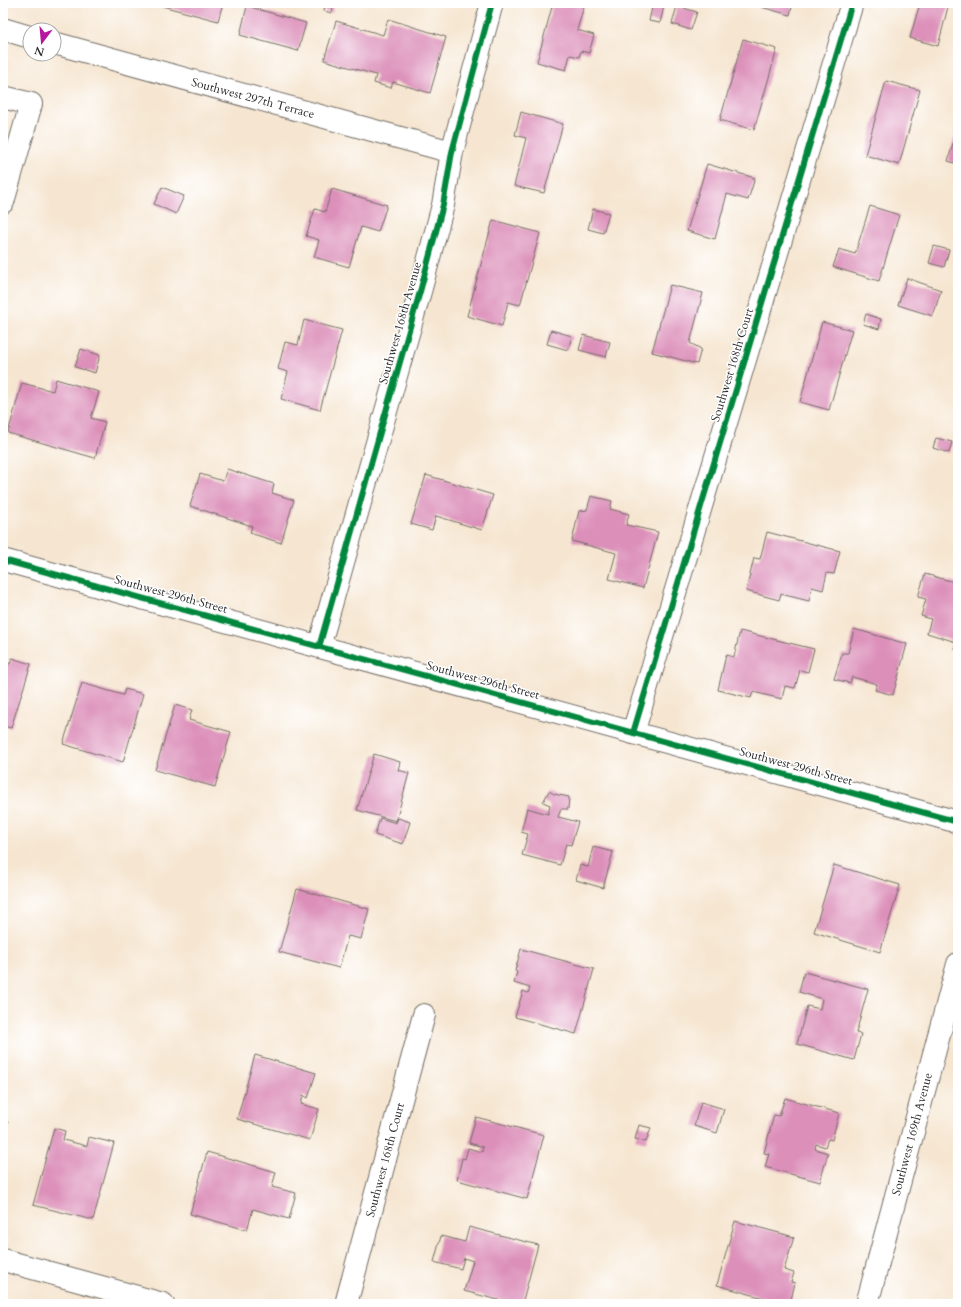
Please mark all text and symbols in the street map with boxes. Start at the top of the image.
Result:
north arrow [22,22,62,62]
text: N [32,42,46,60]
street label: Southwest 297th Terrace [190,74,316,122]
street label: Southwest 168th Avenue [375,260,425,386]
street label: Southwest 168th Court [707,306,757,424]
street label: Southwest 296th Street [113,571,230,617]
street label: Southwest 296th Street [425,657,542,703]
street label: Southwest 296th Street [738,743,855,789]
street label: Southwest 169th Avenue [888,1071,936,1197]
street label: Southwest 168th Court [362,1101,408,1219]

